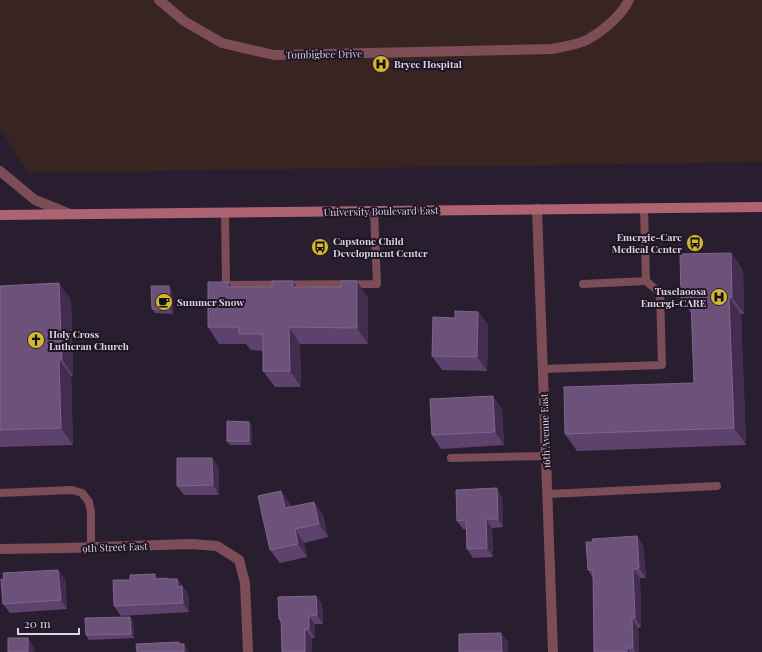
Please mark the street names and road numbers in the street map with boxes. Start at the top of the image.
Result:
street label: Tombigbee Drive [286,46,362,62]
street label: University Boulevard East [323,203,439,219]
street label: 16th Avenue East [537,393,553,469]
street label: 9th Street East [82,539,148,555]

